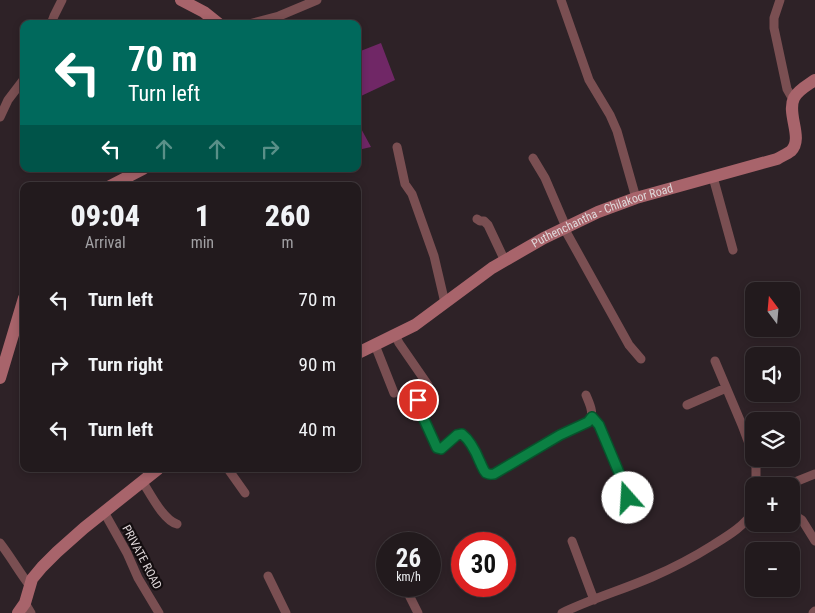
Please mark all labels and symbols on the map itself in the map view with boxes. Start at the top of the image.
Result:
street label: Puthenchantha - Chilakoor Road [529,181,675,251]
north arrow [745,282,800,338]
pin [397,379,439,421]
position arrow [601,471,653,523]
street label: PRIVATE ROAD [119,523,165,592]
speed limit sign: 30 [451,532,516,597]

